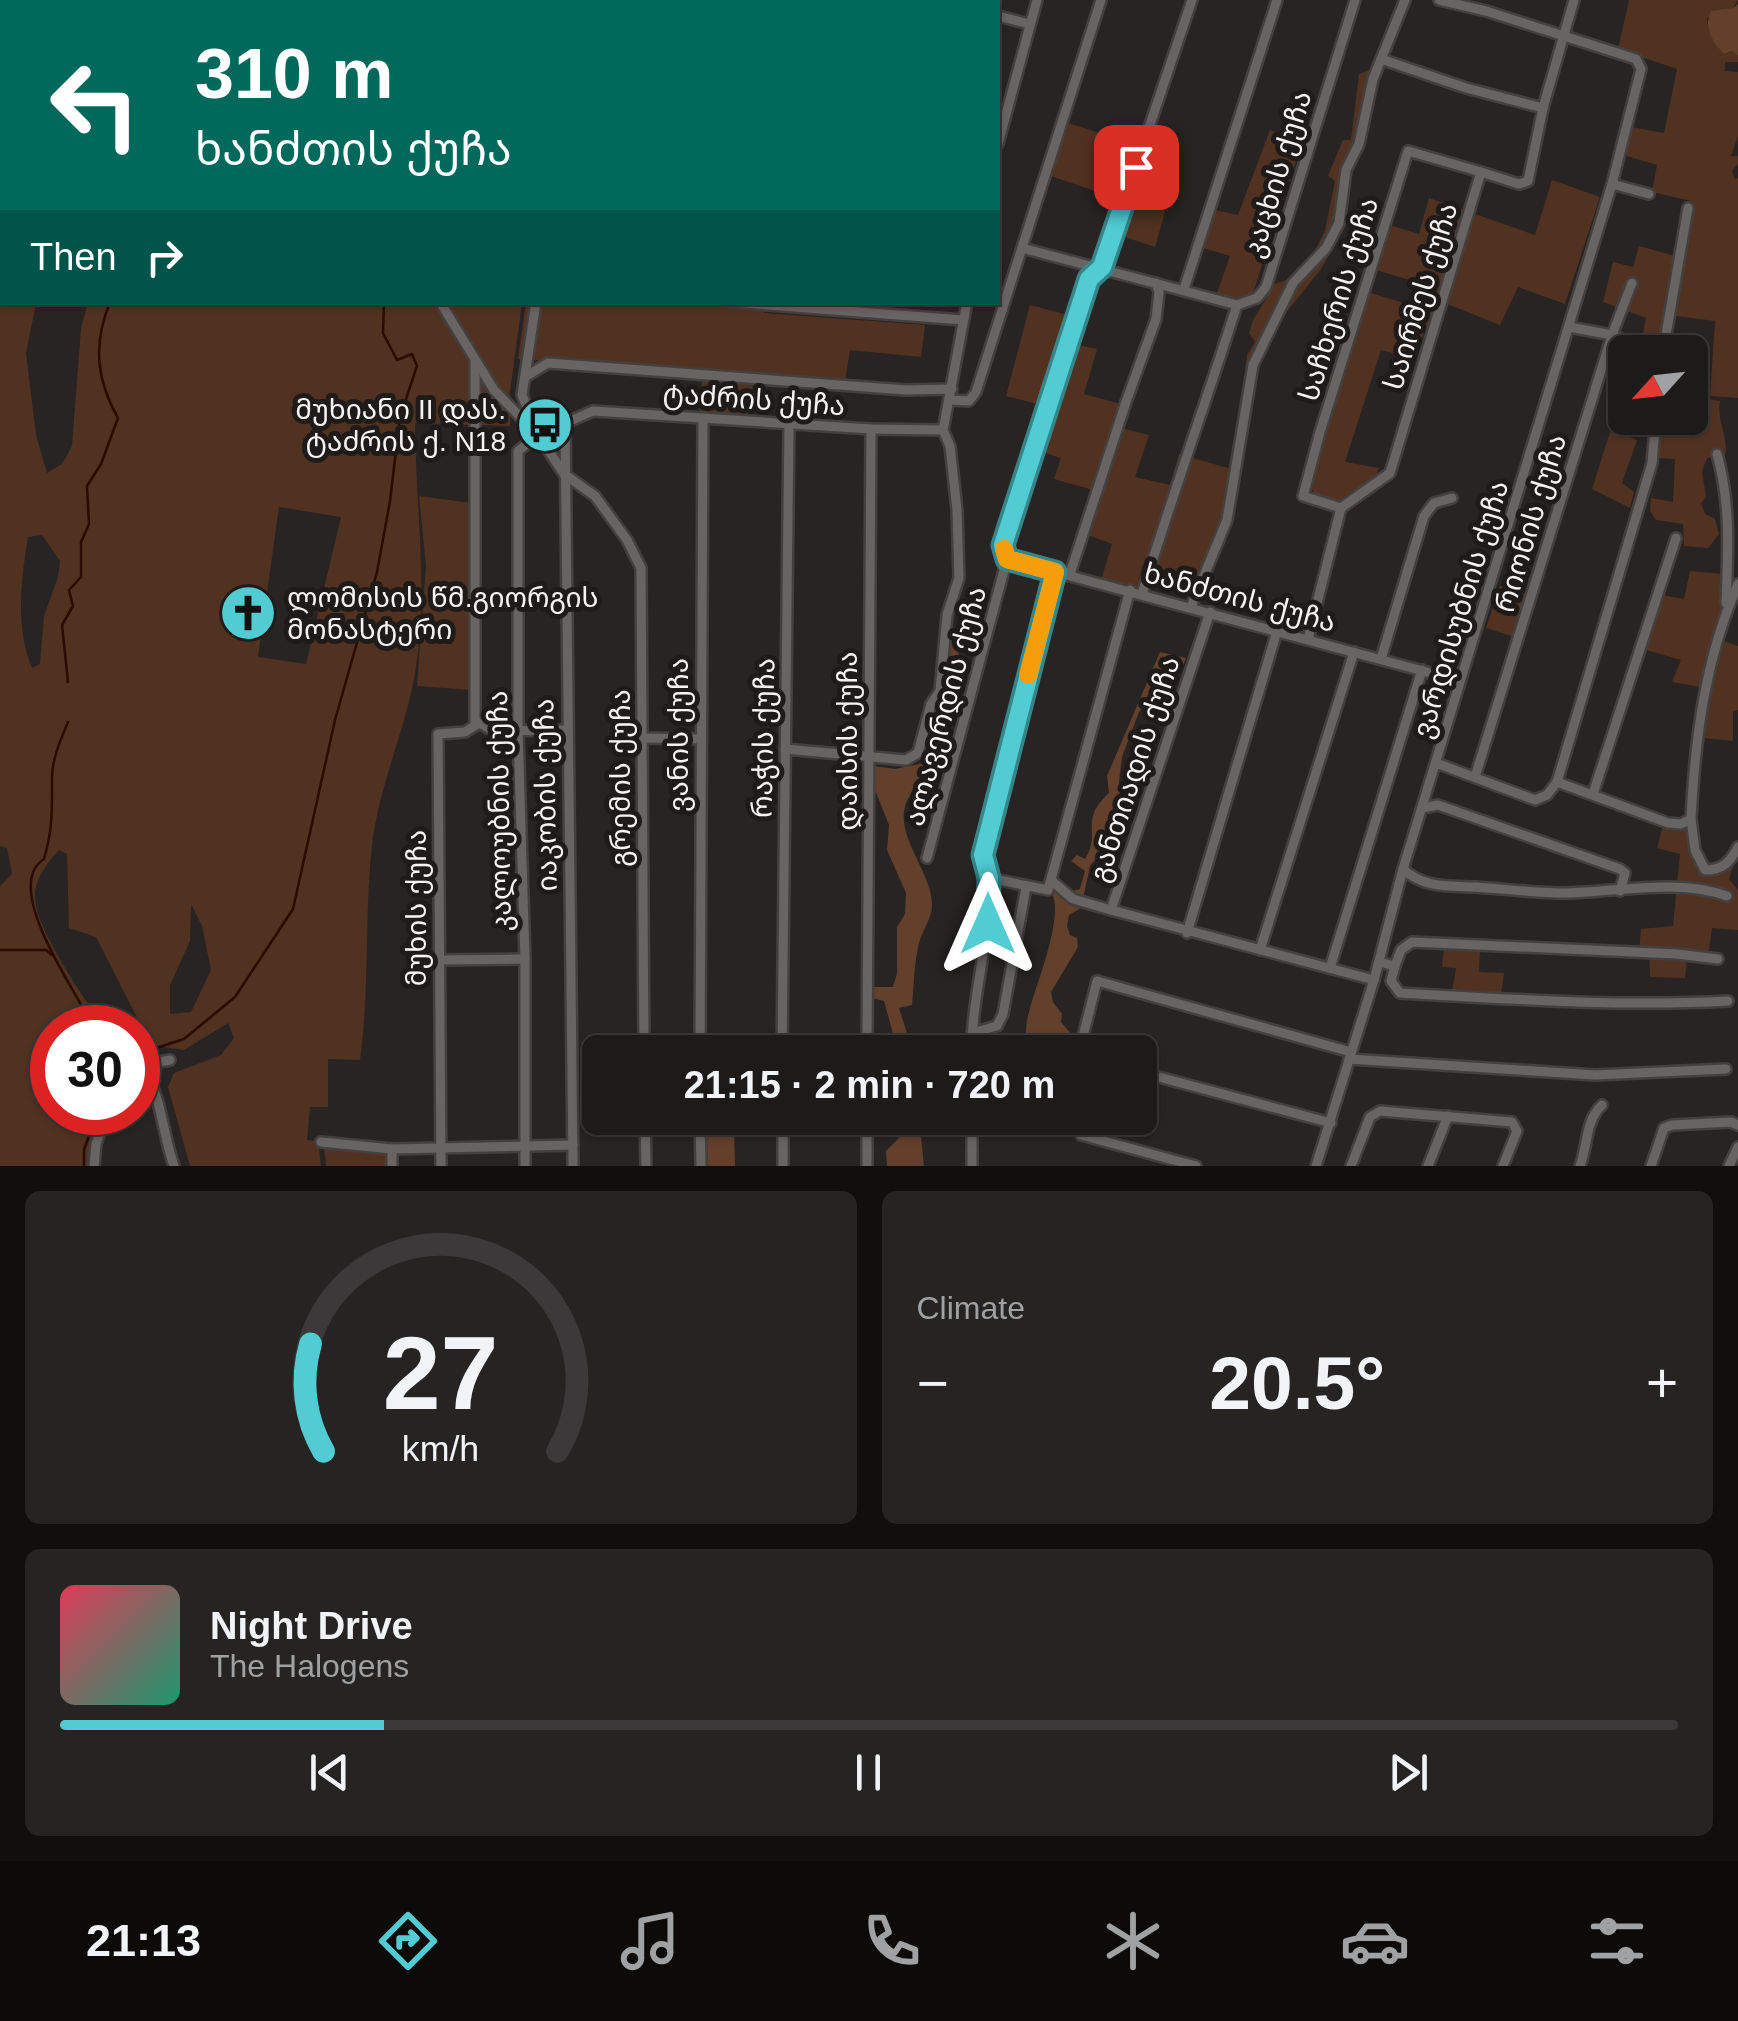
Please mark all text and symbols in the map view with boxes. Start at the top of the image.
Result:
text: 310 m [195,35,393,113]
icon: left [30,40,160,170]
street label: კაცხის ქუჩა [1237,87,1318,262]
text: ხანძთის ქუჩა [195,124,512,175]
pin [1094,125,1179,210]
icon: arrive [1109,140,1164,195]
street label: საჩხერის ქუჩა [1293,194,1385,405]
street label: საირმეს ქუჩა [1377,199,1465,394]
icon: right [137,230,192,285]
text: Then [30,236,117,278]
north arrow [1608,335,1708,435]
map controls [1608,335,1708,435]
street label: ტაძრის ქუჩა [662,378,846,422]
place label: მუხიანი II დას. ტაძრის ქ. N18 [295,394,506,458]
bus stop icon: მუხიანი II დას. ტაძრის ქ. N18 [515,395,575,455]
street label: რიონის ქუჩა [1489,431,1573,616]
street label: ვარდისუბნის ქუჩა [1407,477,1515,742]
street label: ხანძთის ქუჩა [1140,557,1339,639]
place label: ლომისის წმ.გიორგის მონასტერი [287,582,598,646]
church icon: ლომისის წმ.გიორგის მონასტერი [218,583,278,643]
street label: ალავერდის ქუჩა [899,583,993,830]
street label: დაისის ქუჩა [832,651,864,831]
street label: განთიადის ქუჩა [1083,652,1187,886]
street label: ვანის ქუჩა [663,658,695,812]
street label: რაჭის ქუჩა [747,658,781,818]
street label: გრემის ქუჩა [605,689,637,867]
street label: კალოუბნის ქუჩა [482,690,518,932]
street label: იაკობის ქუჩა [528,698,564,892]
street label: მუხის ქუჩა [401,830,433,986]
position arrow [936,872,1040,976]
speed limit sign: 30 [30,1005,160,1135]
text: 21:15 · 2 min · 720 m [684,1064,1055,1106]
text: Climate [917,1290,1025,1326]
text: 27 [383,1315,499,1431]
text: 20.5° [1209,1341,1385,1425]
text: − [917,1352,949,1414]
text: + [1646,1352,1678,1414]
text: km/h [402,1429,479,1469]
text: Night Drive [210,1605,413,1647]
text: The Halogens [210,1648,409,1684]
icon: previous [302,1745,357,1800]
icon: pause [841,1745,896,1800]
icon: next [1381,1745,1436,1800]
icon: directions [373,1906,443,1976]
icon: music [615,1906,685,1976]
icon: phone [857,1906,927,1976]
icon: climate [1098,1906,1168,1976]
icon: car [1340,1906,1410,1976]
icon: filters [1582,1906,1652,1976]
text: 21:13 [86,1915,201,1966]

